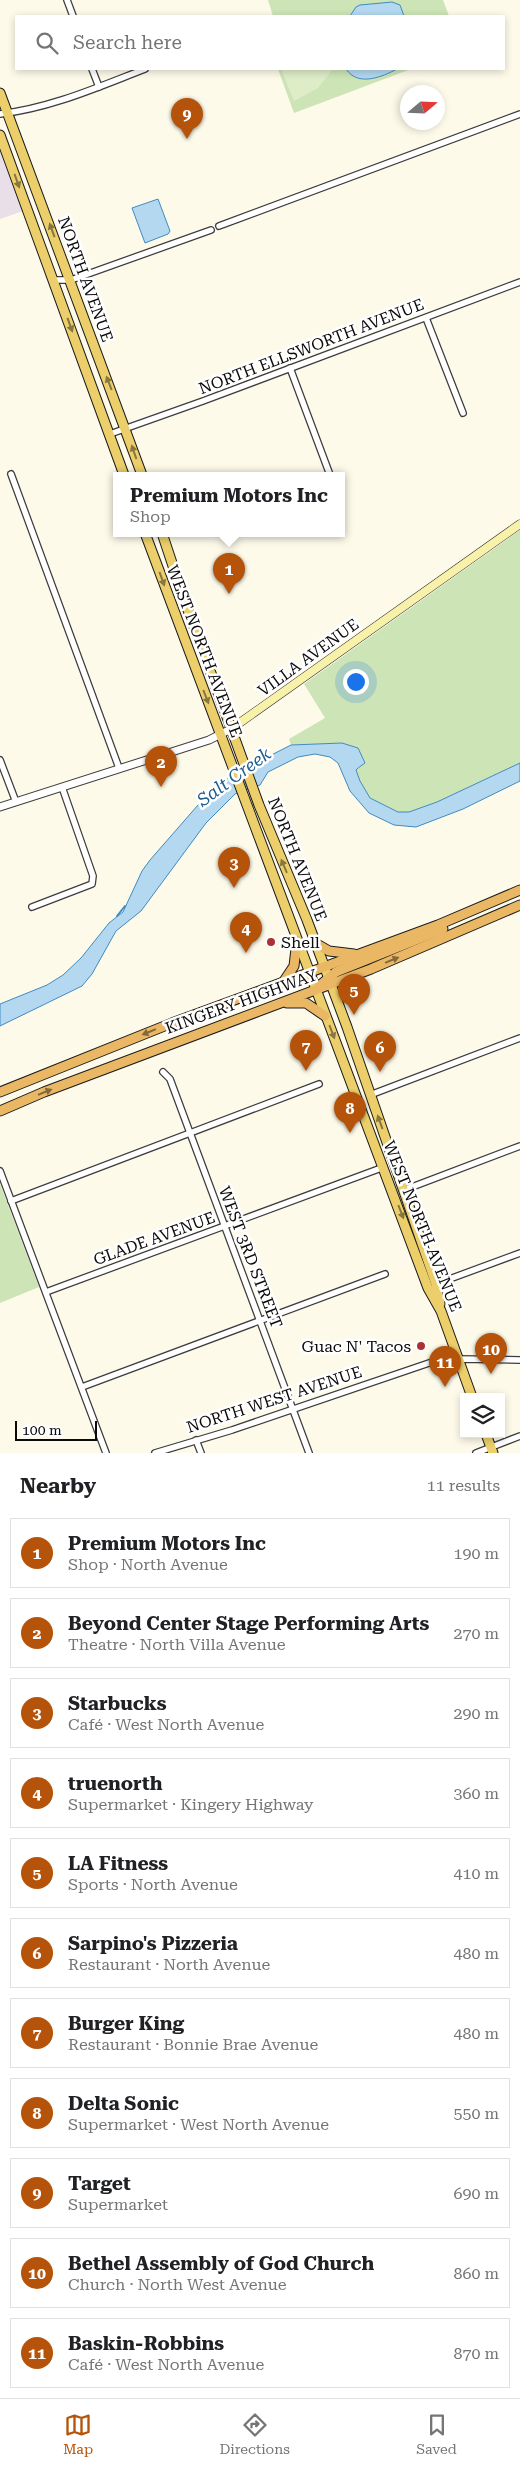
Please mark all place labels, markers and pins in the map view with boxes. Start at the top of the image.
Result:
pin: 9 [171,98,203,139]
pin: 1 [213,553,245,594]
pin: 2 [145,746,177,787]
pin: 3 [218,847,250,888]
pin: 4 [230,912,262,953]
place label: Shell [281,933,320,952]
marker: Shell [265,936,277,948]
pin: 5 [338,974,370,1015]
pin: 7 [290,1030,322,1071]
pin: 6 [364,1031,396,1072]
pin: 8 [334,1092,366,1133]
pin: 10 [475,1333,507,1374]
place label: Guac N' Tacos [301,1337,411,1356]
marker: Guac N' Tacos [415,1340,427,1352]
pin: 11 [429,1346,461,1387]

